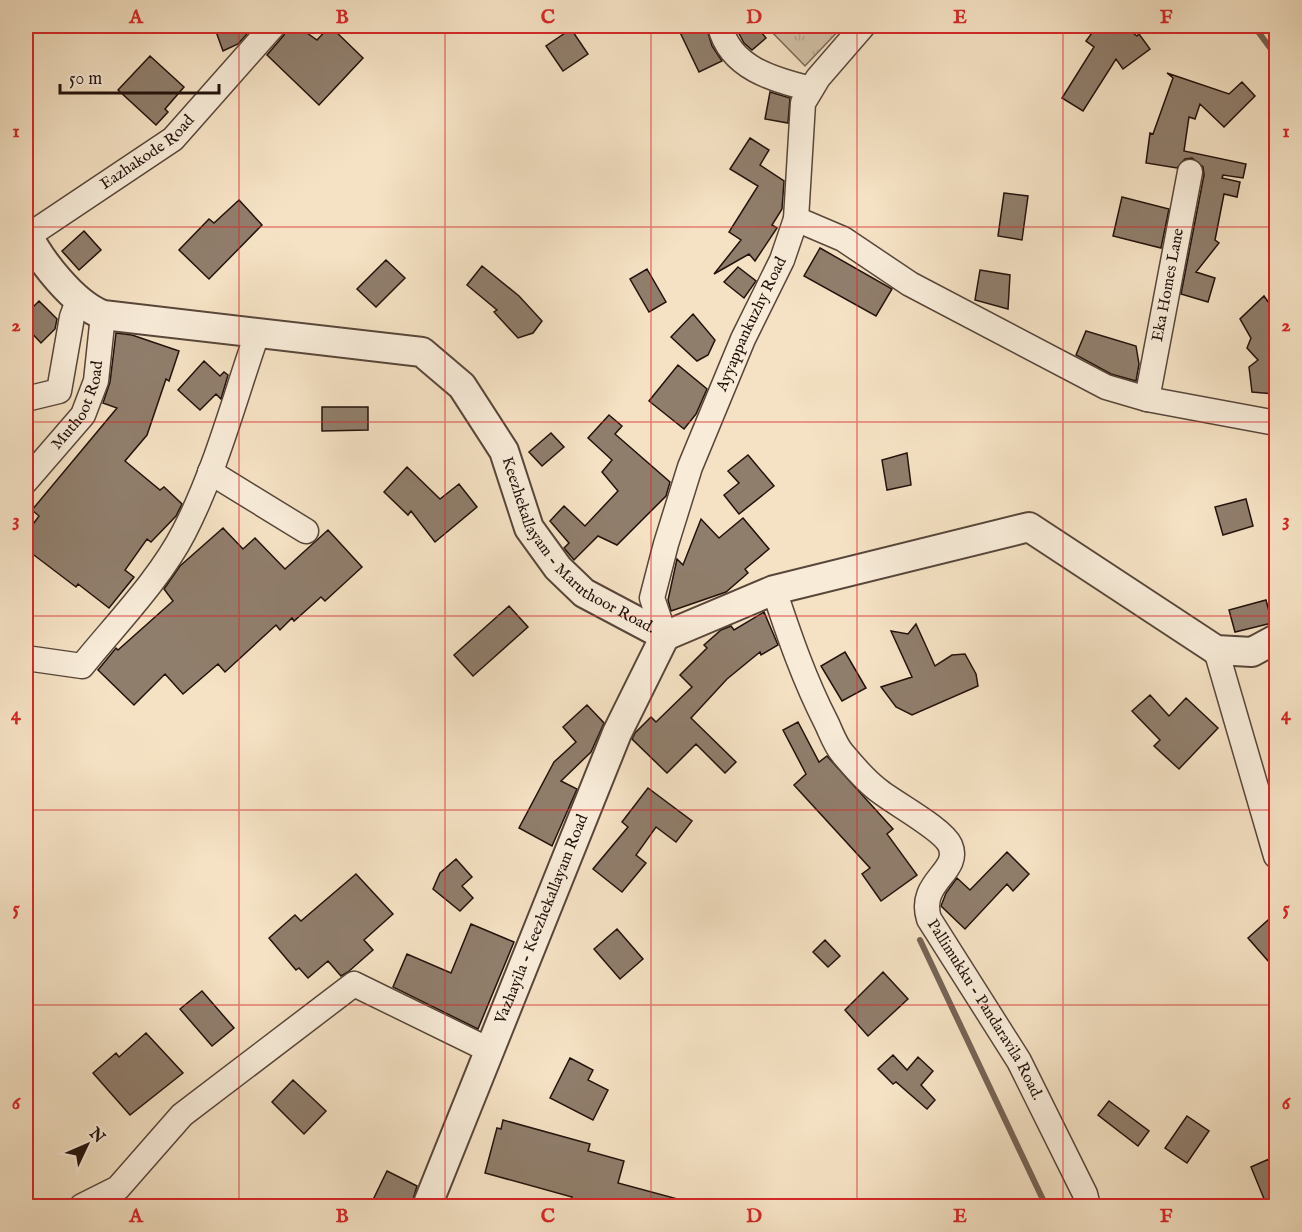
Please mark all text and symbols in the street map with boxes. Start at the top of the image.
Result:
text: A [128,5,144,30]
text: B [335,5,349,30]
text: C [541,5,555,30]
text: D [746,5,762,30]
text: E [953,5,967,30]
text: F [1160,5,1173,30]
scale bar [60,57,219,95]
text: 50 m [69,68,102,91]
street label: Eazhakode Road [97,111,200,195]
text: 1 [12,119,20,144]
text: 1 [1282,119,1290,144]
street label: Eka Homes Lane [1148,227,1189,343]
street label: Ayyappankuzhy Road [712,254,792,396]
text: 2 [11,313,21,338]
text: 2 [1281,313,1291,338]
street label: Muthoot Road [47,359,108,454]
street label: Keezhekallayam - Maruthoor Road. [497,454,658,639]
text: 3 [12,508,20,533]
text: 3 [1282,508,1290,533]
text: 4 [11,702,22,727]
text: 4 [1281,702,1292,727]
street label: Vazhayila - Keezhekallayam Road [491,811,593,1028]
text: 5 [12,896,20,921]
text: 5 [1282,896,1290,921]
street label: Pallimukku - Pandaravila Road. [922,916,1047,1104]
text: 6 [12,1091,22,1116]
text: 6 [1282,1091,1292,1116]
north arrow [57,1115,117,1175]
text: N [84,1123,108,1148]
text: A [128,1204,144,1229]
text: B [335,1204,349,1229]
text: C [541,1204,555,1229]
text: D [746,1204,762,1229]
text: E [953,1204,967,1229]
text: F [1160,1204,1173,1229]

